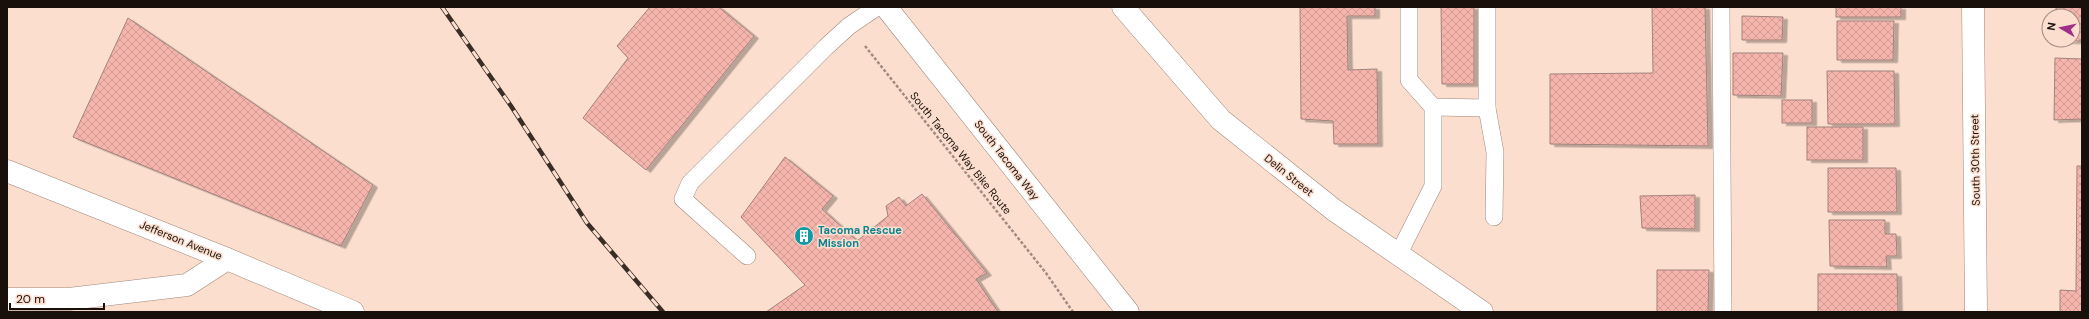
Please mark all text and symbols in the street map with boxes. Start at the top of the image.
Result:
north arrow [2041,8,2081,48]
text: N [2044,21,2059,31]
street label: South Tacoma Way Bike Route [908,89,1014,217]
street label: South 30th Street [1967,114,1983,206]
street label: South Tacoma Way [972,117,1042,203]
street label: Delin Street [1262,151,1316,199]
street label: Jefferson Avenue [138,217,224,263]
place label: Tacoma Rescue Mission [818,223,902,250]
building icon: Tacoma Rescue Mission [793,225,815,247]
scale bar [10,285,104,311]
text: 20 m [16,291,45,307]

